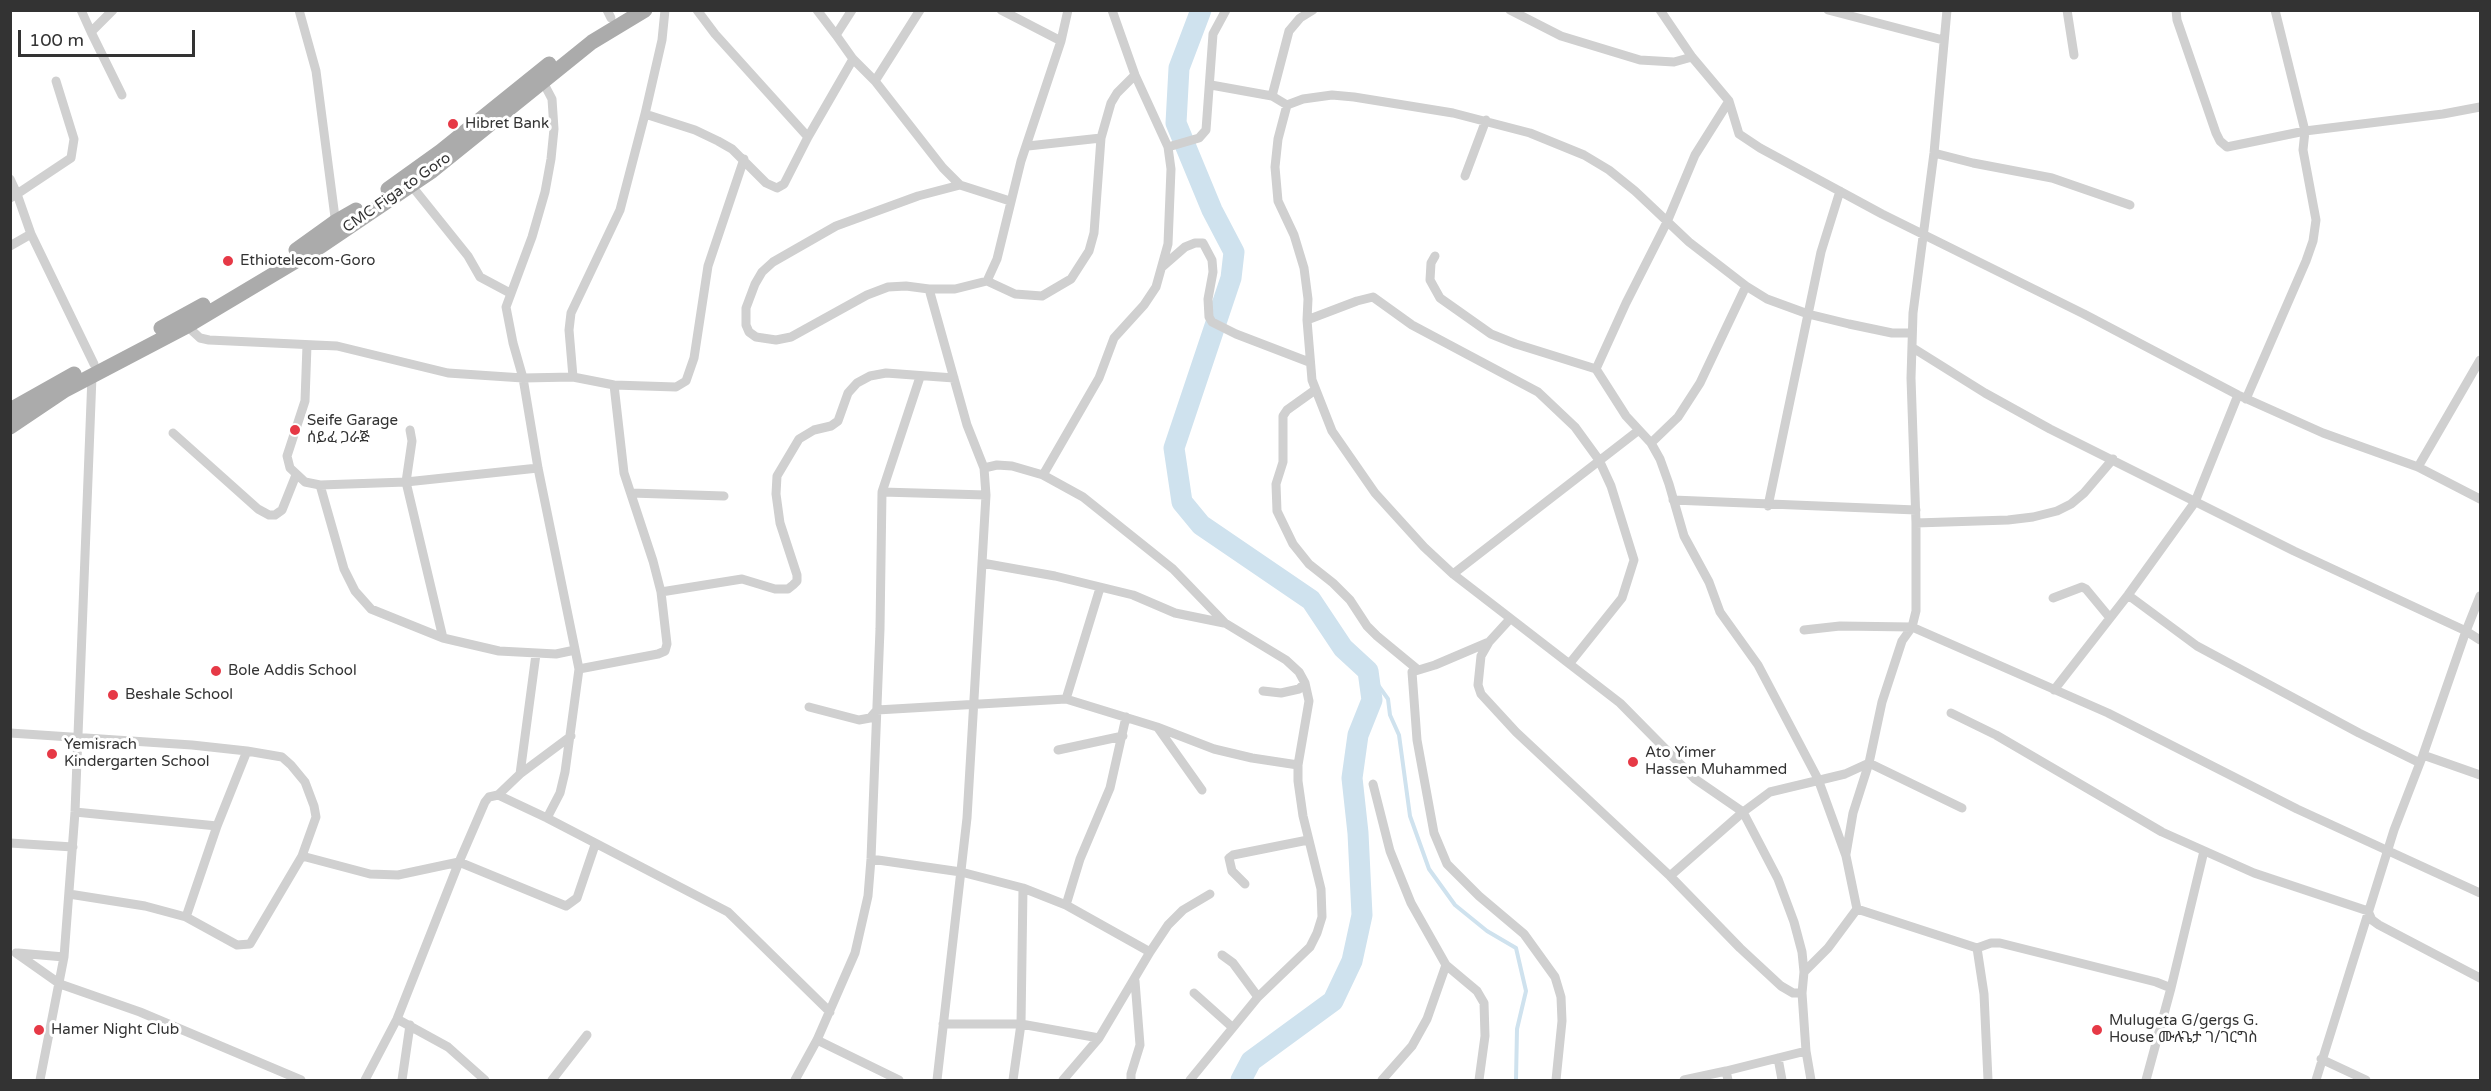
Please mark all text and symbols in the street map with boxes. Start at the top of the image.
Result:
scale bar [21,18,198,56]
text: 100 m [29,29,84,51]
place label: Hibret Bank [465,115,549,133]
marker: Hibret Bank [446,117,460,131]
street label: CMC Figa to Goro [340,149,454,237]
place label: Ethiotelecom-Goro [240,252,375,270]
marker: Ethiotelecom-Goro [221,254,235,268]
place label: Seife Garage ሰይፈ ጋራጅ [307,412,398,447]
marker: Seife Garage ሰይፈ ጋራጅ [288,423,302,437]
place label: Bole Addis School [228,662,357,680]
marker: Bole Addis School [209,664,223,678]
place label: Beshale School [125,686,233,704]
marker: Beshale School [106,688,120,702]
place label: Yemisrach Kindergarten School [64,736,210,771]
place label: Ato Yimer Hassen Muhammed [1645,744,1787,779]
marker: Yemisrach Kindergarten School [45,747,59,761]
marker: Ato Yimer Hassen Muhammed [1626,755,1640,769]
place label: Mulugeta G/gergs G. House ሙሉጌታ ገ/ገርግስ [2109,1012,2258,1047]
place label: Hamer Night Club [51,1021,179,1039]
marker: Hamer Night Club [32,1023,46,1037]
marker: Mulugeta G/gergs G. House ሙሉጌታ ገ/ገርግስ [2090,1023,2104,1037]

